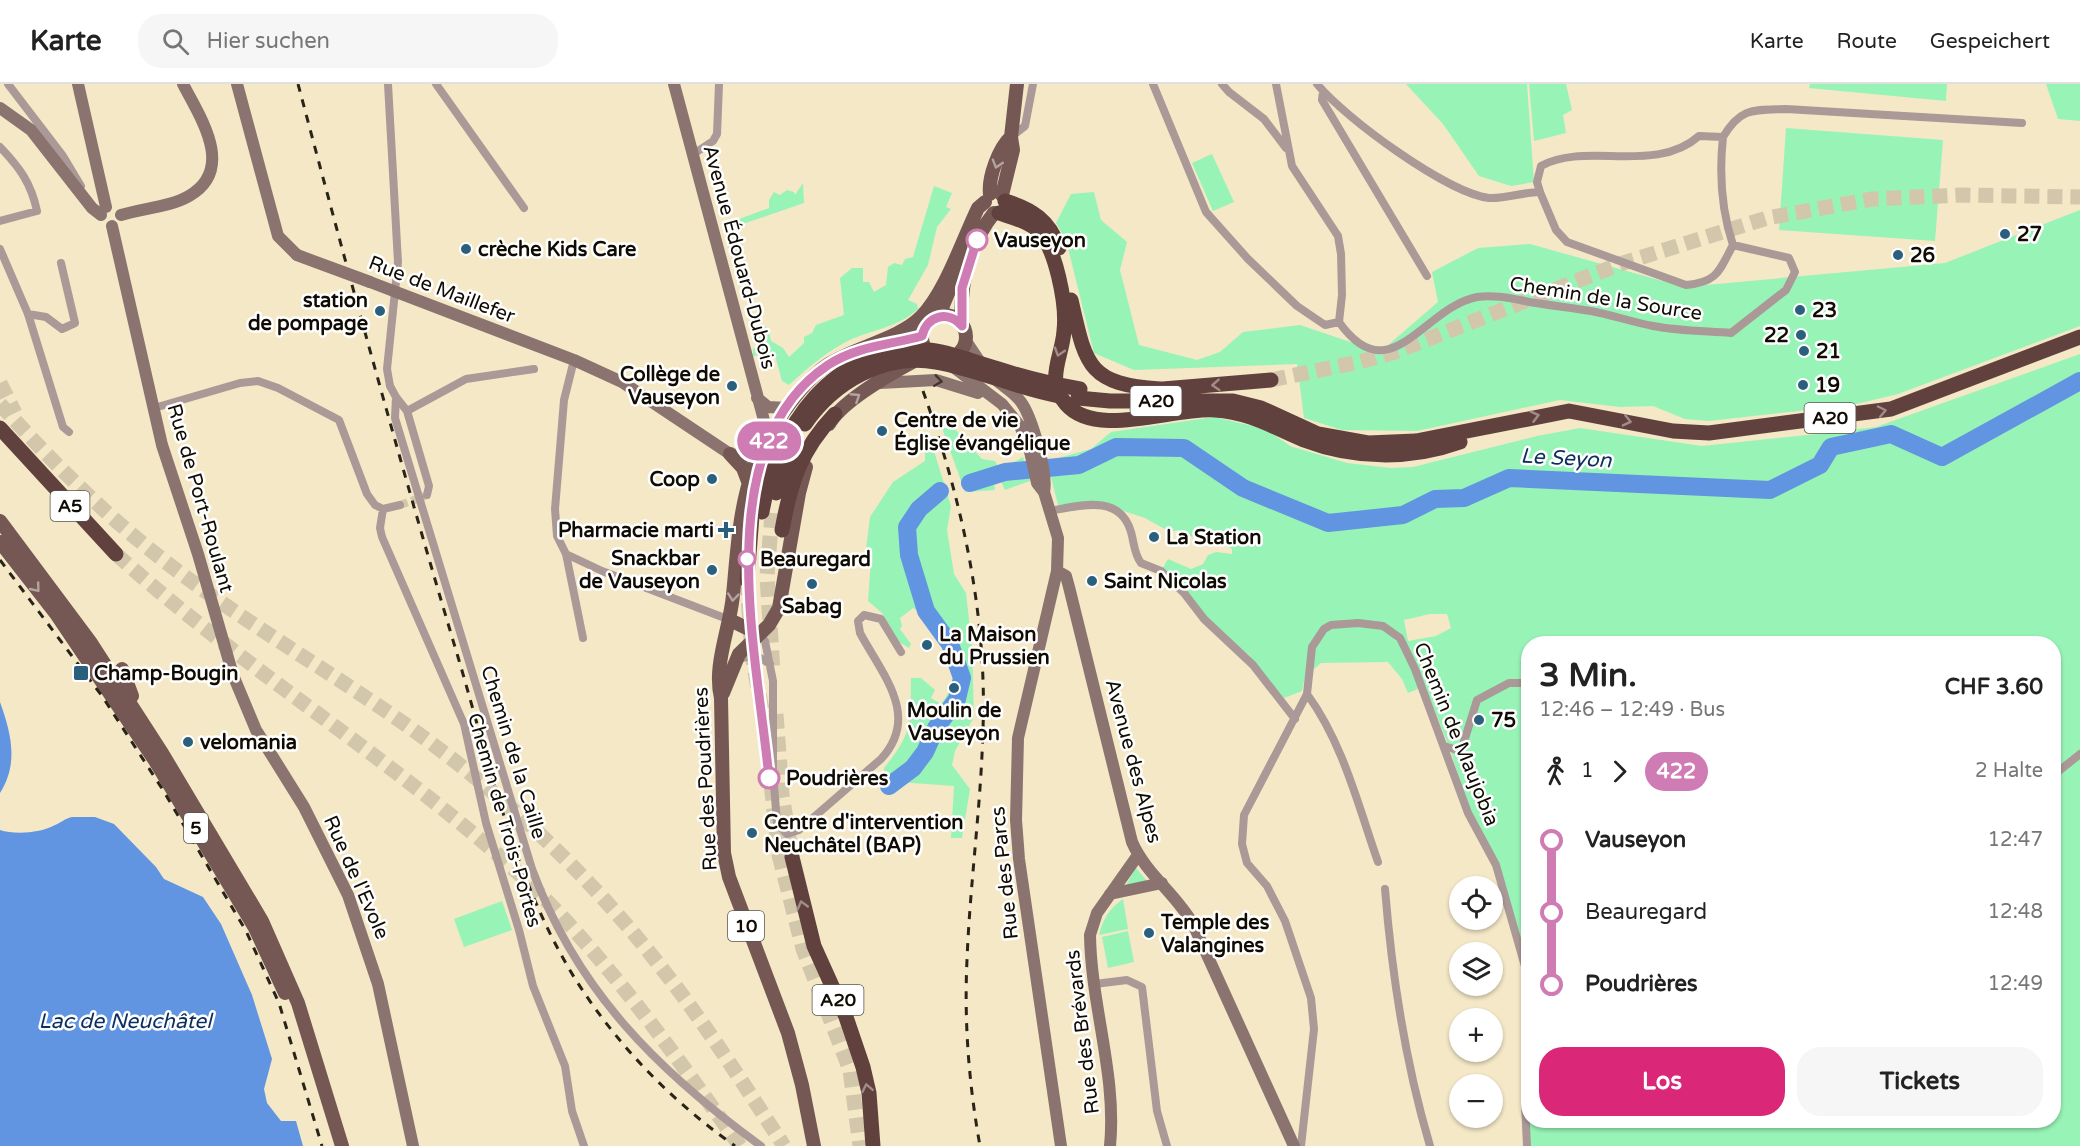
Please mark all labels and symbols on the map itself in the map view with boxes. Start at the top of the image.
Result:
street label: Avenue Édouard-Dubois [698,142,781,372]
one-way arrow [992,158,1004,169]
place label: 27 [2017,223,2042,247]
marker: 27 [1998,227,2012,241]
marker: Vauseyon [966,229,988,251]
place label: Vauseyon [994,229,1086,253]
place label: crèche Kids Care [478,238,636,262]
marker: crèche Kids Care [459,242,473,256]
place label: 26 [1910,244,1935,268]
marker: 26 [1891,248,1905,262]
street label: Rue de Maillefer [365,251,519,329]
street label: Chemin de la Source [1508,272,1704,326]
place label: station de pompage [248,289,368,336]
place label: 23 [1812,299,1837,323]
marker: 23 [1793,303,1807,317]
marker: station de pompage [373,304,387,318]
place label: 22 [1764,324,1789,348]
marker: 22 [1794,328,1808,342]
place label: 21 [1816,340,1841,364]
marker: 21 [1797,344,1811,358]
one-way arrow [1054,346,1066,357]
place label: Collège de Vauseyon [620,363,720,410]
one-way arrow [934,374,943,386]
place label: 19 [1815,374,1840,398]
one-way arrow [1211,378,1220,391]
marker: 19 [1796,378,1810,392]
marker: Collège de Vauseyon [725,379,739,393]
road number: A20 [1130,386,1182,416]
one-way arrow [850,393,861,404]
street label: Rue de Port-Roulant [162,401,239,596]
road number: A20 [1804,403,1856,433]
one-way arrow [1877,405,1887,418]
place label: Centre de vie Église évangélique [894,409,1070,456]
one-way arrow [1530,411,1540,424]
one-way arrow [1621,413,1631,426]
line badge: 422 [734,422,804,460]
marker: Centre de vie Église évangélique [875,424,889,438]
water label: Le Seyon [1520,444,1613,473]
place label: Coop [649,468,700,492]
marker: Coop [705,472,719,486]
road number: A5 [50,491,90,521]
place label: Pharmacie marti [558,519,714,543]
marker: Pharmacie marti [719,523,733,537]
place label: La Station [1166,526,1261,550]
marker: La Station [1147,530,1161,544]
place label: Snackbar de Vauseyon [579,547,700,594]
place label: Beauregard [760,548,871,572]
marker: Beauregard [738,550,756,568]
marker: Snackbar de Vauseyon [705,563,719,577]
place label: Saint Nicolas [1104,570,1227,594]
marker: Saint Nicolas [1085,574,1099,588]
marker: Sabag [805,577,819,591]
one-way arrow [28,581,39,592]
one-way arrow [727,592,740,601]
place label: Sabag [782,595,842,619]
place label: La Maison du Prussien [939,623,1050,670]
marker: La Maison du Prussien [920,638,934,652]
street label: Chemin de Maujobia [1408,639,1504,830]
place label: Champ-Bougin [94,662,238,686]
street label: Chemin de la Caille [475,663,551,842]
marker: Champ-Bougin [72,664,90,682]
street label: Avenue des Alpes [1100,677,1166,846]
marker: Moulin de Vauseyon [947,681,961,695]
street label: Rue des Poudrières [689,686,723,871]
place label: Moulin de Vauseyon [907,699,1001,746]
place label: 75 [1491,709,1516,733]
street label: Chemin de Trois-Portes [462,710,546,930]
marker: 75 [1472,713,1486,727]
place label: velomania [200,731,297,755]
marker: velomania [181,735,195,749]
marker: Poudrières [758,767,780,789]
place label: Poudrières [786,767,889,791]
street label: Rue des Parcs [986,805,1024,941]
place label: Centre d'intervention Neuchâtel (BAP) [764,811,964,858]
street label: Rue de l'Evole [318,812,394,943]
road number: 5 [184,813,208,843]
marker: Centre d'intervention Neuchâtel (BAP) [745,826,759,840]
one-way arrow [797,900,809,911]
road number: 10 [728,911,764,941]
place label: Temple des Valangines [1160,911,1270,958]
marker: Temple des Valangines [1142,926,1156,940]
street label: Rue des Brévards [1061,948,1105,1115]
road number: A20 [812,985,864,1015]
water label: Lac de Neuchâtel [39,1009,214,1034]
one-way arrow [861,1083,874,1093]

